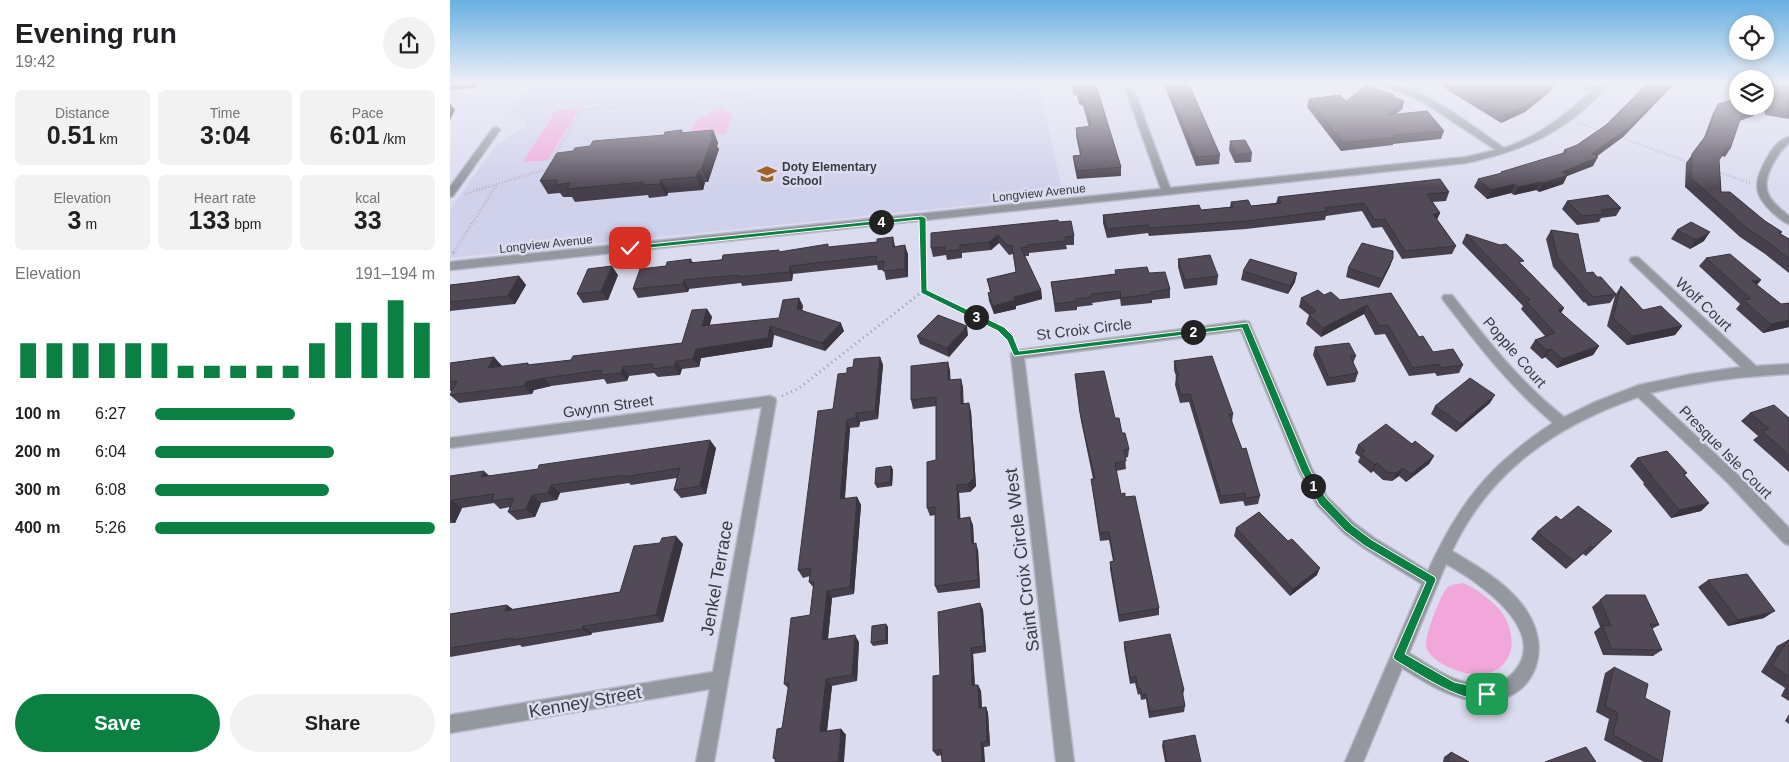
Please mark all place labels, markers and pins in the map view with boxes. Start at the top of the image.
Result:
place label: Doty Elementary School [782,160,877,188]
school or university icon: Doty Elementary School [756,163,778,185]
pin: 4 [868,210,894,234]
pin [609,227,651,269]
pin: 3 [964,304,988,330]
pin: 2 [1180,320,1206,344]
pin: 1 [1300,474,1326,498]
pin [1466,673,1508,715]

